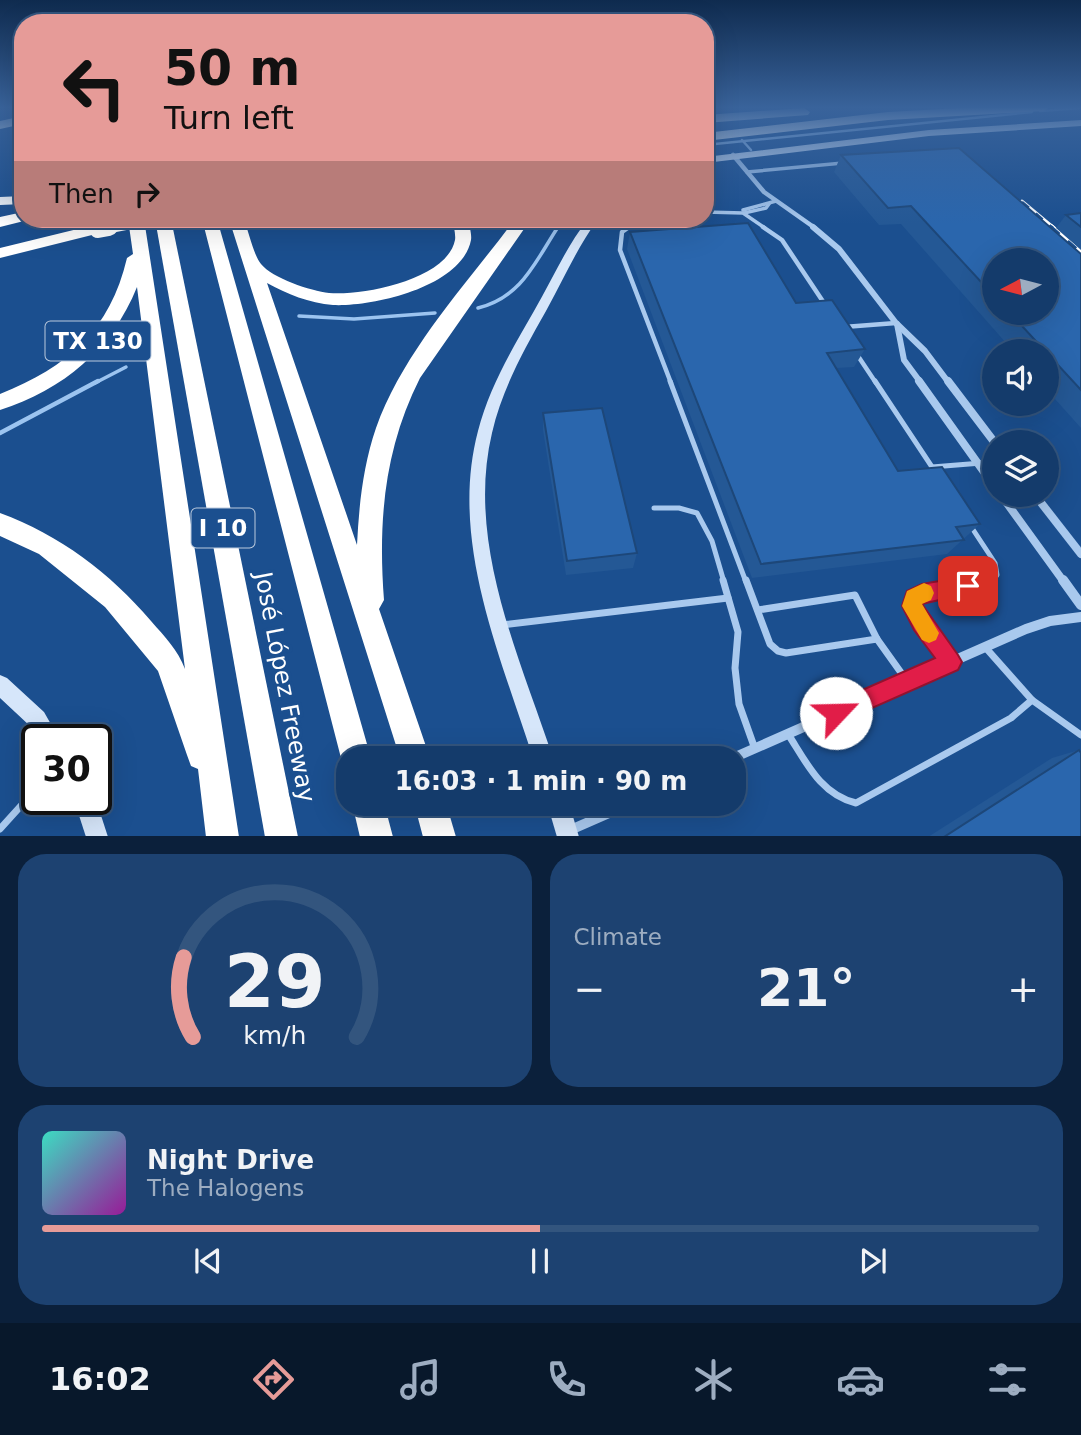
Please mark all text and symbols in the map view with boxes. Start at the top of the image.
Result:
text: 50 m [164,40,300,97]
icon: left [49,42,140,133]
text: Turn left [164,99,294,137]
icon: right [128,175,166,213]
text: Then [49,179,114,209]
north arrow [982,248,1059,326]
map controls [982,248,1059,507]
road number: TX 130 [46,322,150,360]
button: sound [982,339,1059,416]
button: layers [982,430,1059,507]
road number: I 10 [192,508,255,548]
pin [938,556,998,616]
icon: arrive [949,567,987,605]
street label: José López Freeway [249,568,321,805]
position arrow [799,676,873,750]
speed limit sign: 30 [21,724,112,815]
text: 16:03 · 1 min · 90 m [395,766,687,796]
text: Climate [574,924,662,950]
text: 29 [224,939,325,1024]
text: 21° [757,958,855,1018]
text: − [574,967,605,1011]
text: + [1007,967,1039,1011]
text: km/h [243,1020,306,1049]
text: Night Drive [147,1145,314,1175]
text: The Halogens [147,1175,304,1201]
icon: previous [189,1242,227,1280]
icon: pause [521,1242,559,1280]
icon: next [854,1242,892,1280]
icon: directions [249,1355,298,1404]
icon: music [396,1355,445,1404]
icon: phone [542,1355,591,1404]
icon: climate [689,1355,738,1404]
icon: car [836,1355,885,1404]
icon: filters [983,1355,1032,1404]
text: 16:02 [49,1360,151,1398]

